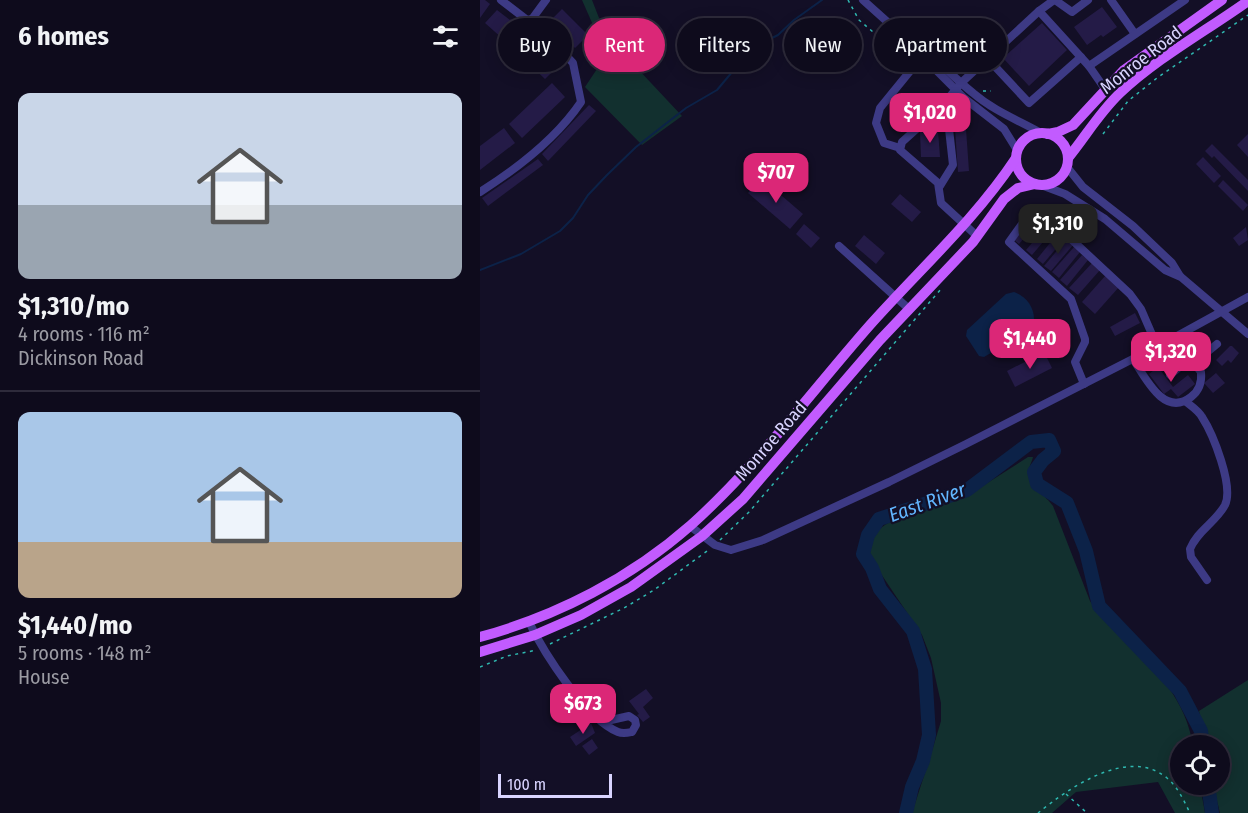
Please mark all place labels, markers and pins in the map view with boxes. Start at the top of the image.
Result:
pin: $1,020 [881,93,979,144]
pin: $707 [740,153,812,204]
pin: $1,310 [1009,204,1107,255]
pin: $1,440 [981,319,1079,370]
pin: $1,320 [1122,332,1220,383]
pin: $673 [547,684,619,735]

